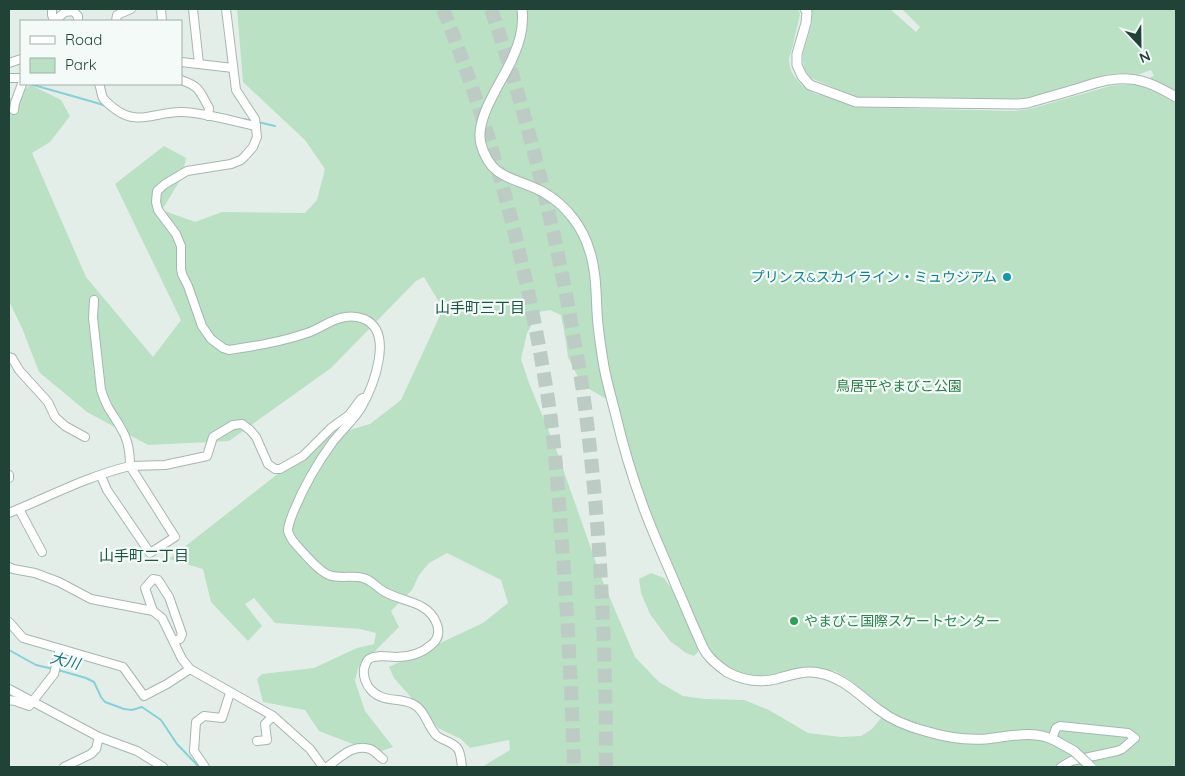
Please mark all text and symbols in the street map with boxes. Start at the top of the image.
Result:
legend [20,20,182,85]
north arrow [1115,20,1165,70]
text: Road [65,30,102,49]
text: N [1137,47,1153,67]
text: Park [65,55,97,74]
place label: プリンス&スカイライン・ミュウジアム [751,268,997,286]
marker: プリンス&スカイライン・ミュウジアム [1001,271,1013,283]
district label: 山手町三丁目 [435,298,525,317]
park label: 鳥居平やまびこ公園 [836,377,962,395]
district label: 山手町二丁目 [99,546,189,565]
place label: やまびこ国際スケートセンター [804,612,1000,630]
marker: やまびこ国際スケートセンター [788,615,800,627]
water label: 大川 [48,648,84,674]

